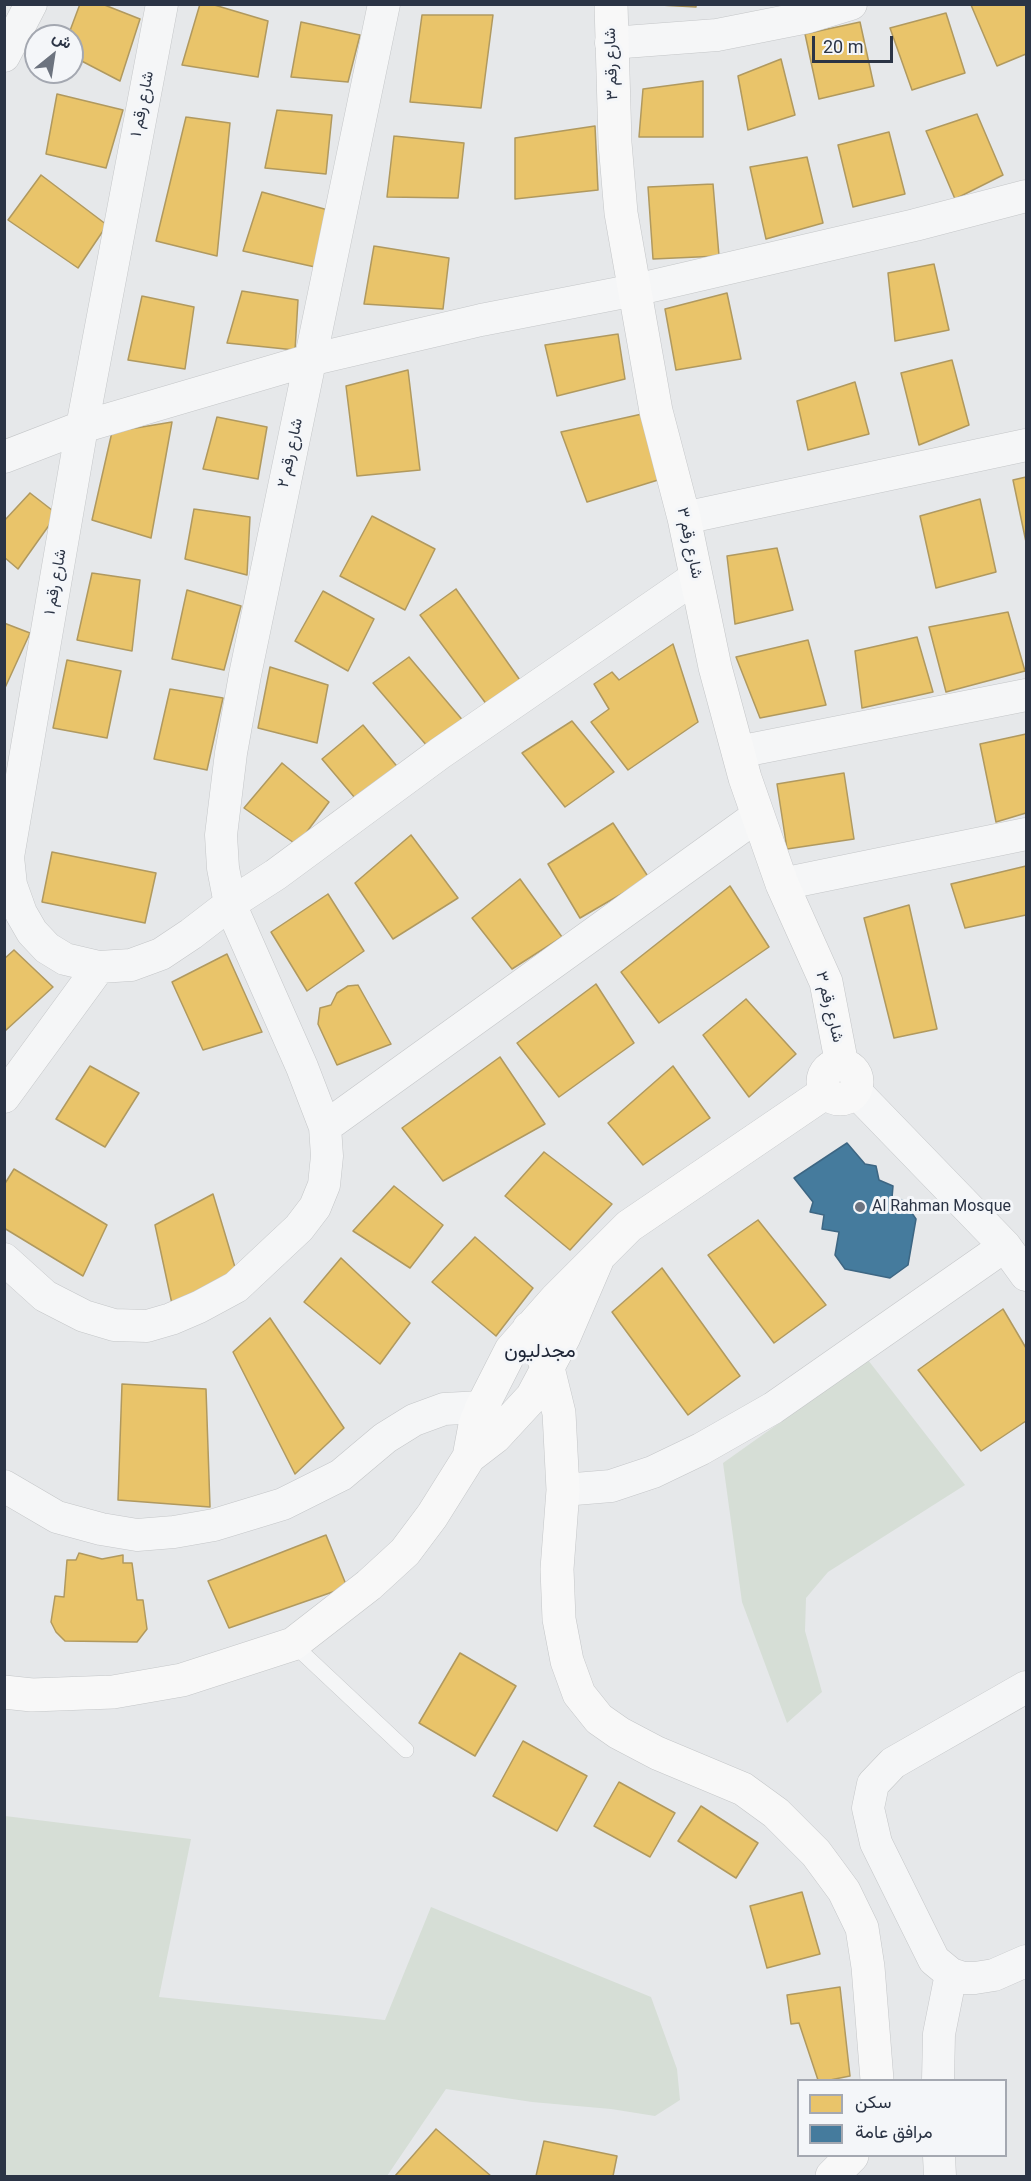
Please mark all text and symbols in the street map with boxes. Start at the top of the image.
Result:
north arrow [24,24,84,84]
scale bar [815,24,896,62]
text: ش [49,27,75,53]
street label: شارع رقم ٣ [601,27,623,101]
text: 20 m [823,36,863,57]
street label: شارع رقم ١ [127,69,159,139]
street label: شارع رقم ٢ [274,417,308,489]
street label: شارع رقم ٣ [672,506,706,580]
street label: شارع رقم ١ [41,548,71,616]
street label: شارع رقم ٣ [811,970,847,1044]
place label: Al Rahman Mosque [872,1197,1011,1217]
marker: Al Rahman Mosque [853,1200,867,1214]
district label: مجدليون [504,1340,576,1364]
legend [797,2079,1007,2157]
text: سكن [855,2091,891,2112]
text: مرافق عامة [855,2121,933,2142]

